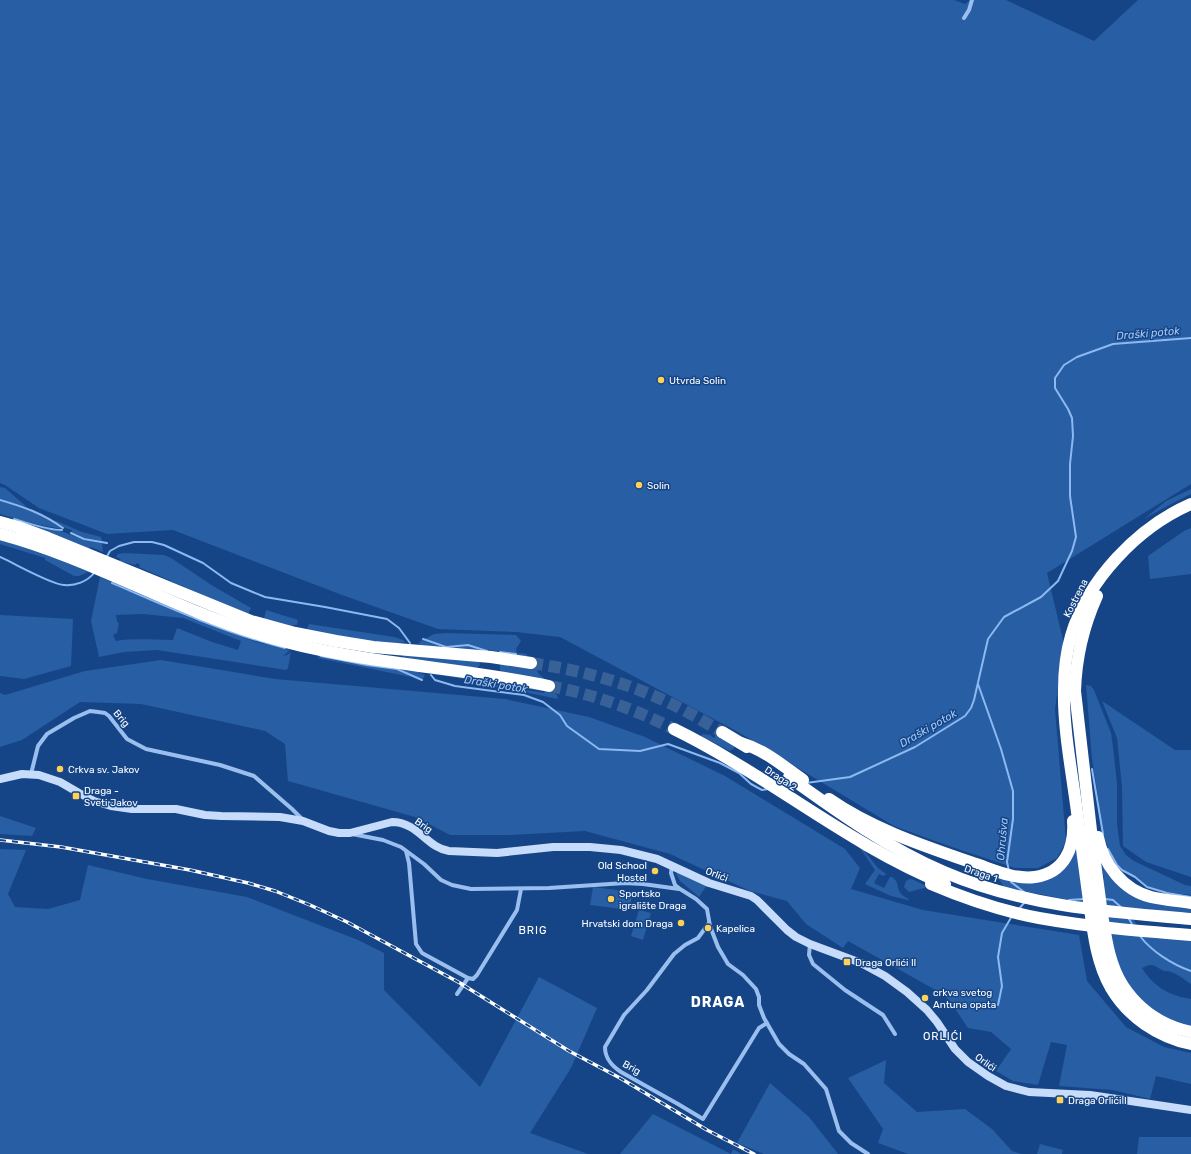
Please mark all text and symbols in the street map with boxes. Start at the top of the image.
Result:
water label: Draški potok [1116,324,1181,343]
marker: Utvrda Solin [656,375,666,385]
place label: Utvrda Solin [669,375,726,387]
marker: Solin [634,480,644,490]
place label: Solin [647,480,670,492]
street label: Kostrena [1061,577,1091,620]
water label: Draški potok [463,673,529,696]
water label: Draški potok [897,707,959,750]
street label: Brig [111,708,132,730]
marker: Crkva sv. Jakov [55,764,65,774]
place label: Crkva sv. Jakov [68,764,140,776]
street label: Draga 2 [762,764,799,794]
place label: Draga - Sveti Jakov [84,785,138,809]
marker: Draga - Sveti Jakov [71,791,81,801]
street label: Brig [412,815,435,836]
water label: Ohrušva [994,817,1011,861]
place label: Old School Hostel [598,860,647,884]
street label: Draga 1 [962,863,999,885]
street label: Orlići [704,865,730,885]
marker: Old School Hostel [650,866,660,876]
place label: Sportsko igralište Draga [619,888,686,912]
marker: Sportsko igralište Draga [606,894,616,904]
place label: Hrvatski dom Draga [582,918,673,930]
marker: Hrvatski dom Draga [676,918,686,928]
marker: Kapelica [703,923,713,933]
place label: Kapelica [716,923,755,935]
district label: BRIG [518,924,548,937]
marker: Draga Orlići II [842,957,852,967]
place label: Draga Orlići II [855,957,916,969]
place label: crkva svetog Antuna opata [933,987,996,1011]
marker: crkva svetog Antuna opata [920,993,930,1003]
district label: DRAGA [691,994,745,1011]
district label: ORLIĆI [923,1030,963,1043]
street label: Orlići [972,1051,998,1074]
street label: Brig [620,1058,643,1078]
marker: Draga Orlići I [1055,1095,1065,1105]
place label: Draga Orlići I [1068,1095,1127,1107]

